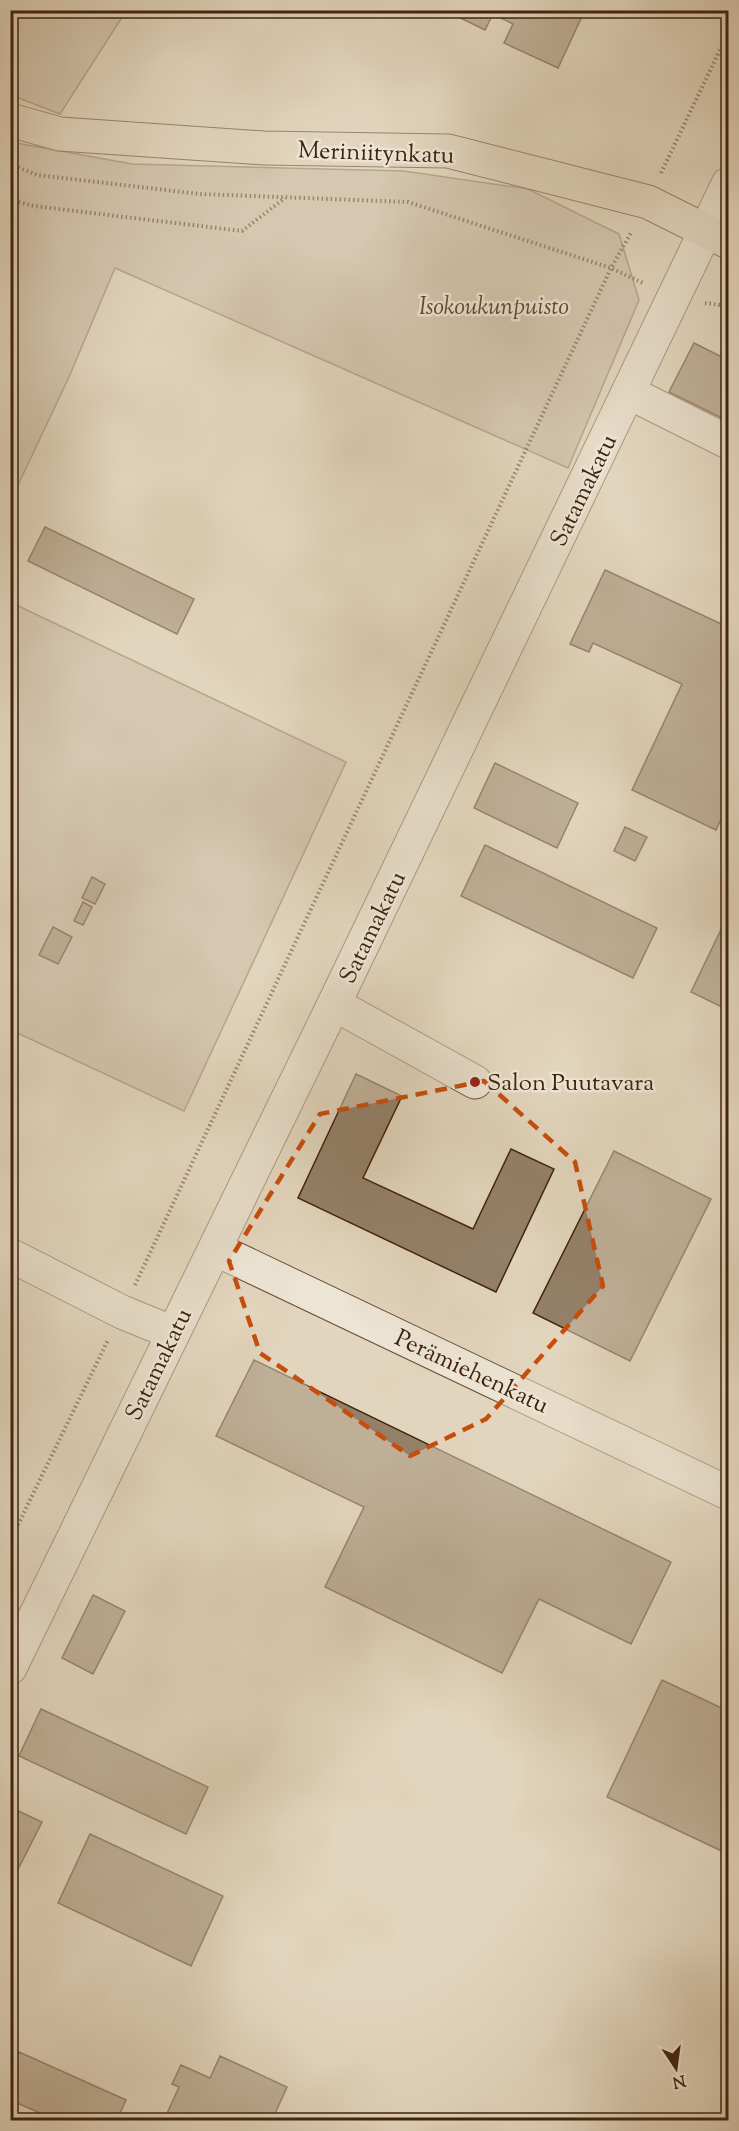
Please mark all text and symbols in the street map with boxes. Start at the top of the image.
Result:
street label: Meriniitynkatu [297,134,455,174]
park label: Isokoukunpuisto [419,291,569,325]
street label: Satamakatu [543,429,627,553]
street label: Satamakatu [332,866,416,990]
place label: Salon Puutavara [487,1067,654,1101]
marker: Salon Puutavara [468,1075,482,1089]
street label: Satamakatu [118,1303,202,1427]
street label: Perämiehenkatu [389,1322,554,1423]
north arrow [646,2038,706,2098]
text: N [670,2068,688,2093]

